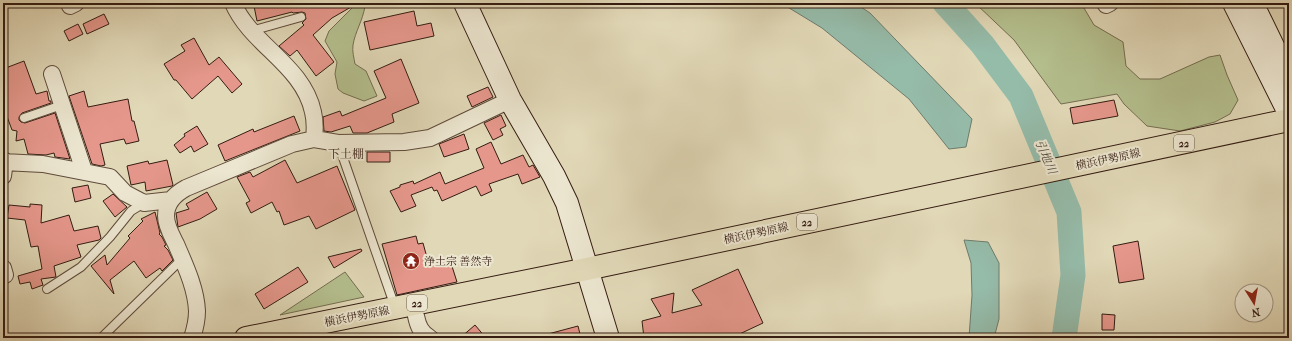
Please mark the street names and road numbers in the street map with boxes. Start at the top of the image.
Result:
road number: 22 [1174,135,1194,151]
street label: 横浜伊勢原線 [1074,146,1142,173]
road number: 22 [797,214,817,230]
street label: 横浜伊勢原線 [722,220,790,247]
road number: 22 [407,295,427,311]
street label: 横浜伊勢原線 [323,304,391,329]

